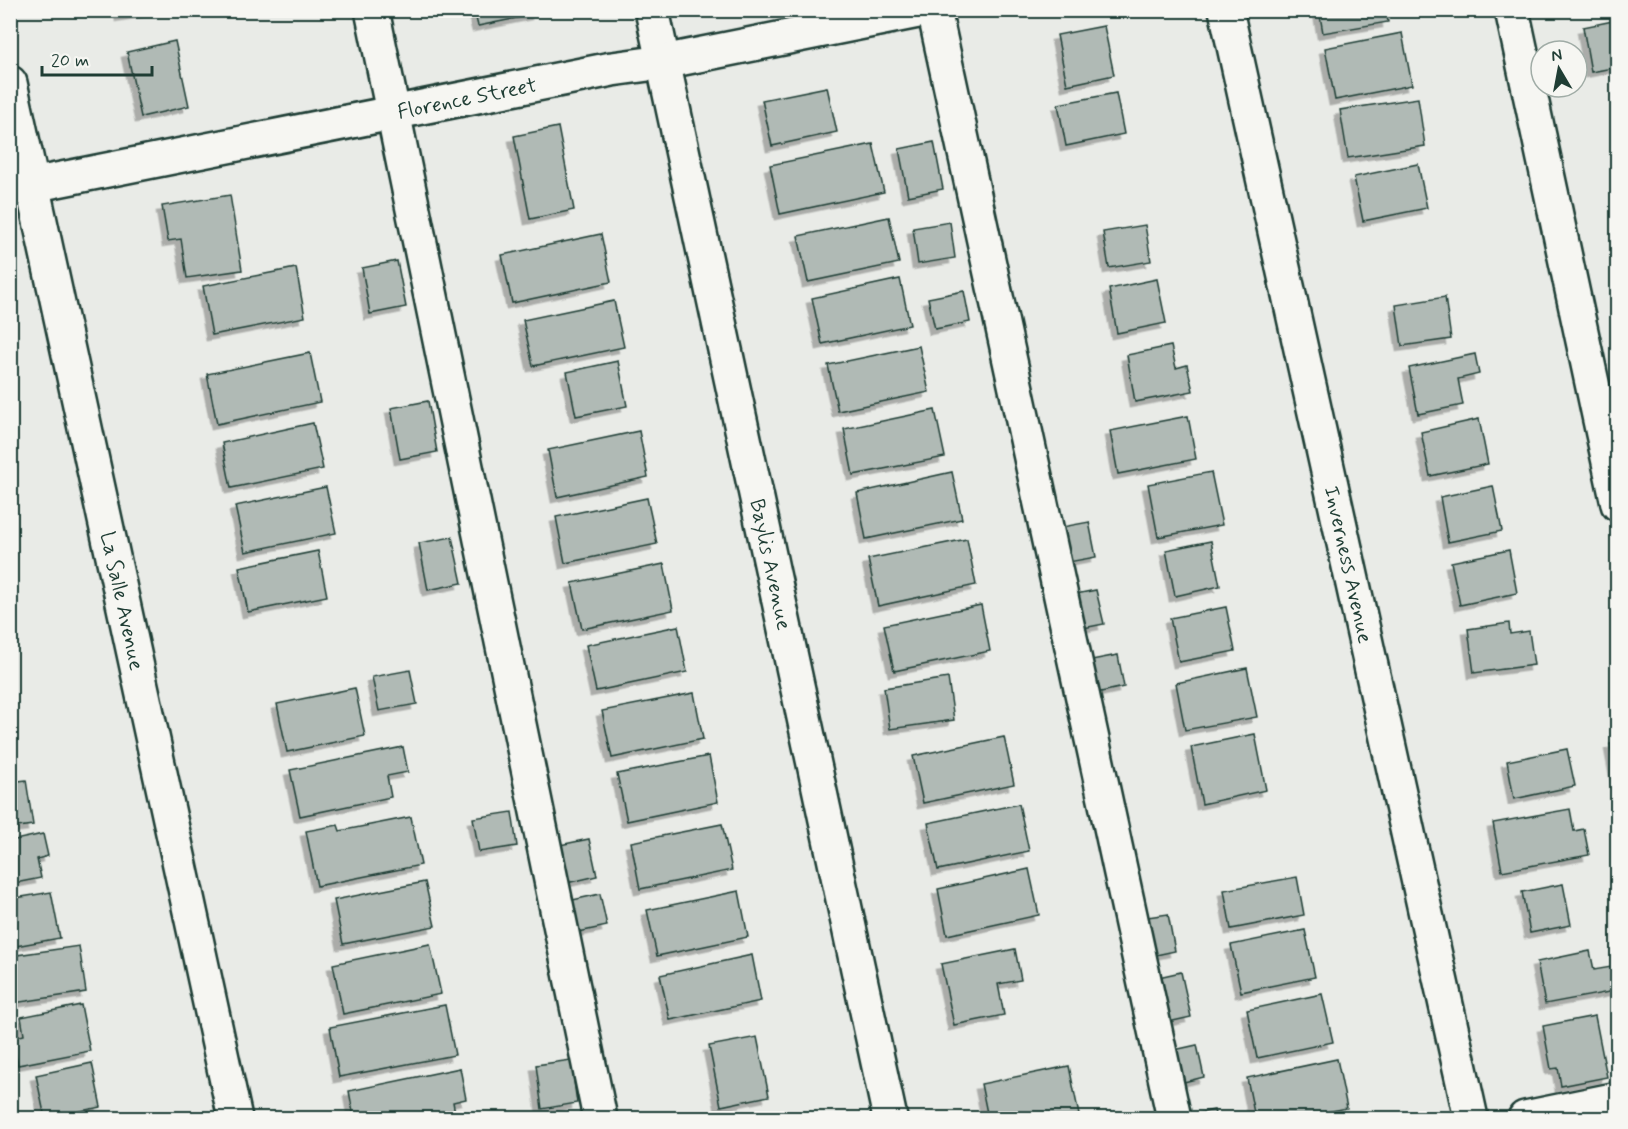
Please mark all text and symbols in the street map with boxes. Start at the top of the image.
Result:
scale bar [42,39,152,77]
north arrow [1529,39,1589,99]
text: N [1550,44,1564,67]
text: 20 m [51,49,89,73]
street label: Florence Street [395,71,539,127]
street label: Inverness Avenue [1317,484,1379,646]
street label: Baylis Avenue [742,496,798,633]
street label: La Salle Avenue [93,529,150,673]

